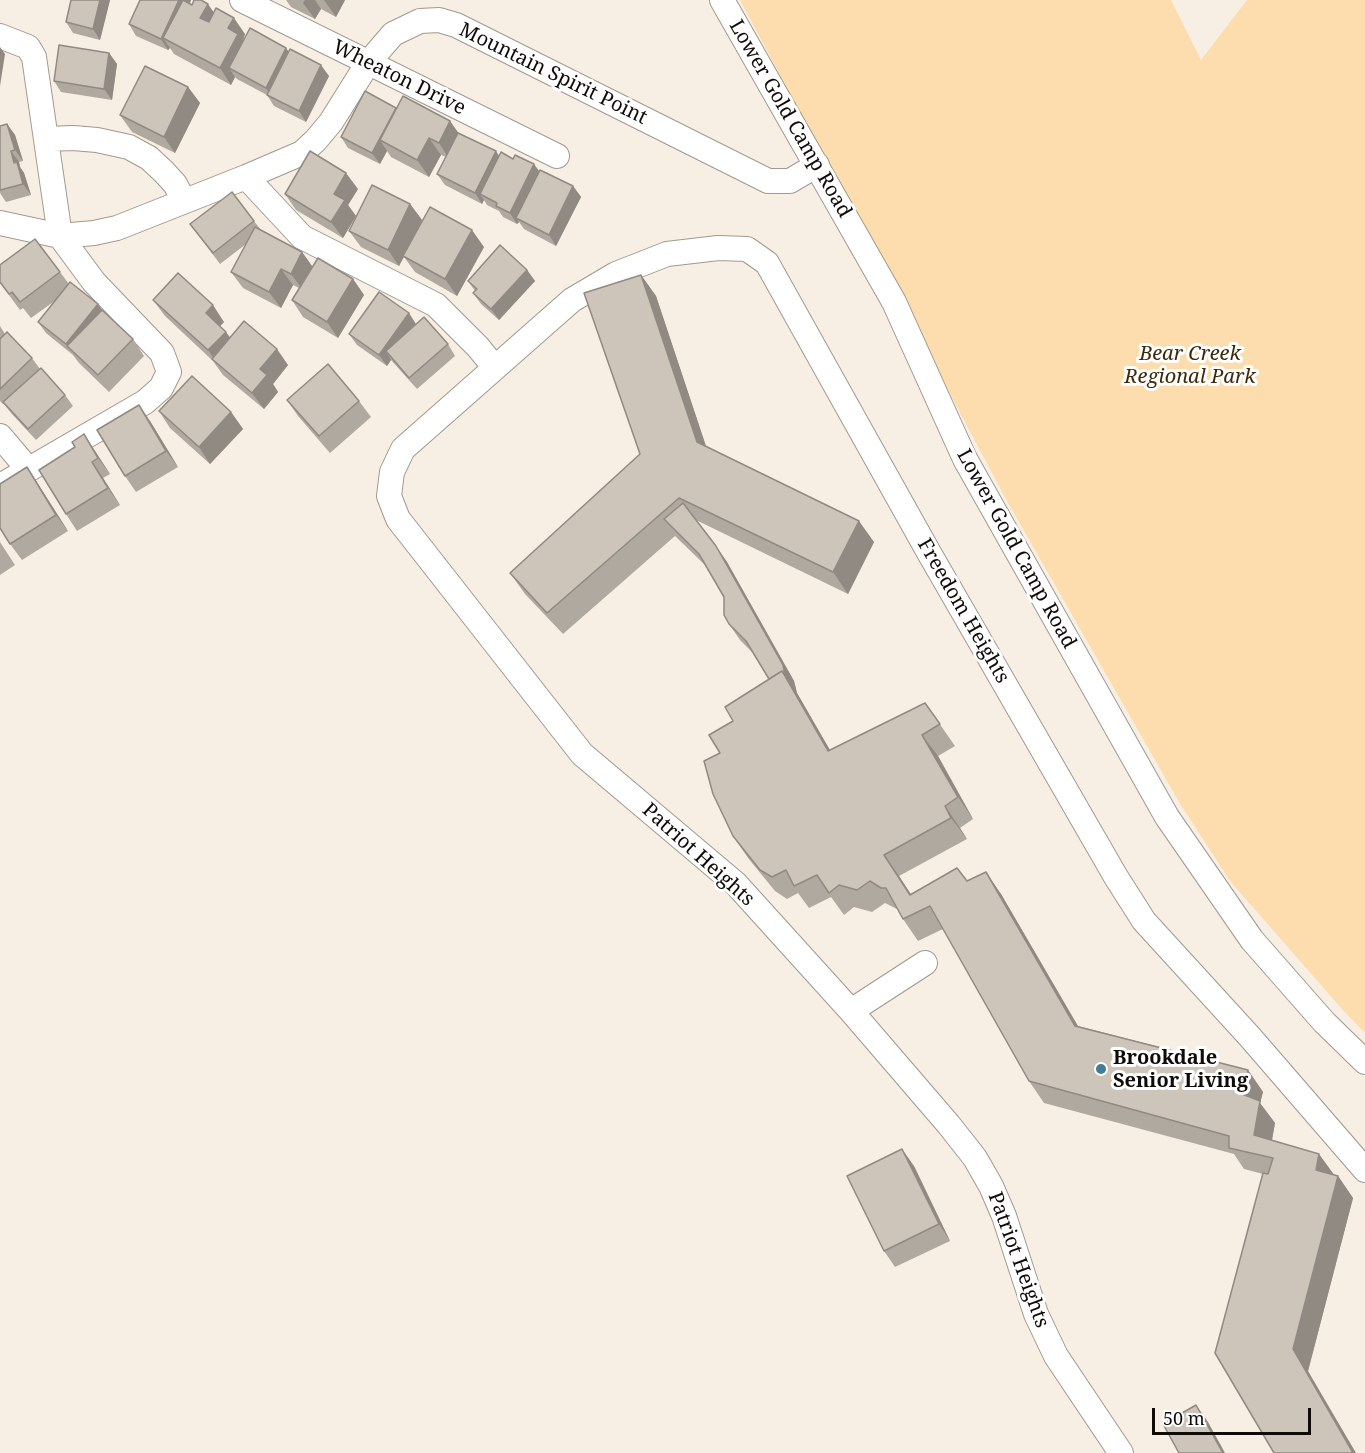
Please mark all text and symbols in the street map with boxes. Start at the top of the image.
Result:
street label: Lower Gold Camp Road [724,16,856,222]
street label: Mountain Spirit Point [455,18,651,130]
street label: Wheaton Drive [329,35,469,121]
park label: Bear Creek Regional Park [1124,342,1256,389]
street label: Lower Gold Camp Road [951,445,1081,653]
street label: Freedom Heights [912,534,1014,688]
street label: Patriot Heights [637,798,759,912]
place label: Brookdale Senior Living [1113,1046,1248,1093]
marker: Brookdale Senior Living [1094,1062,1108,1076]
street label: Patriot Heights [982,1189,1054,1331]
scale bar [1155,1396,1314,1434]
text: 50 m [1163,1406,1205,1430]

